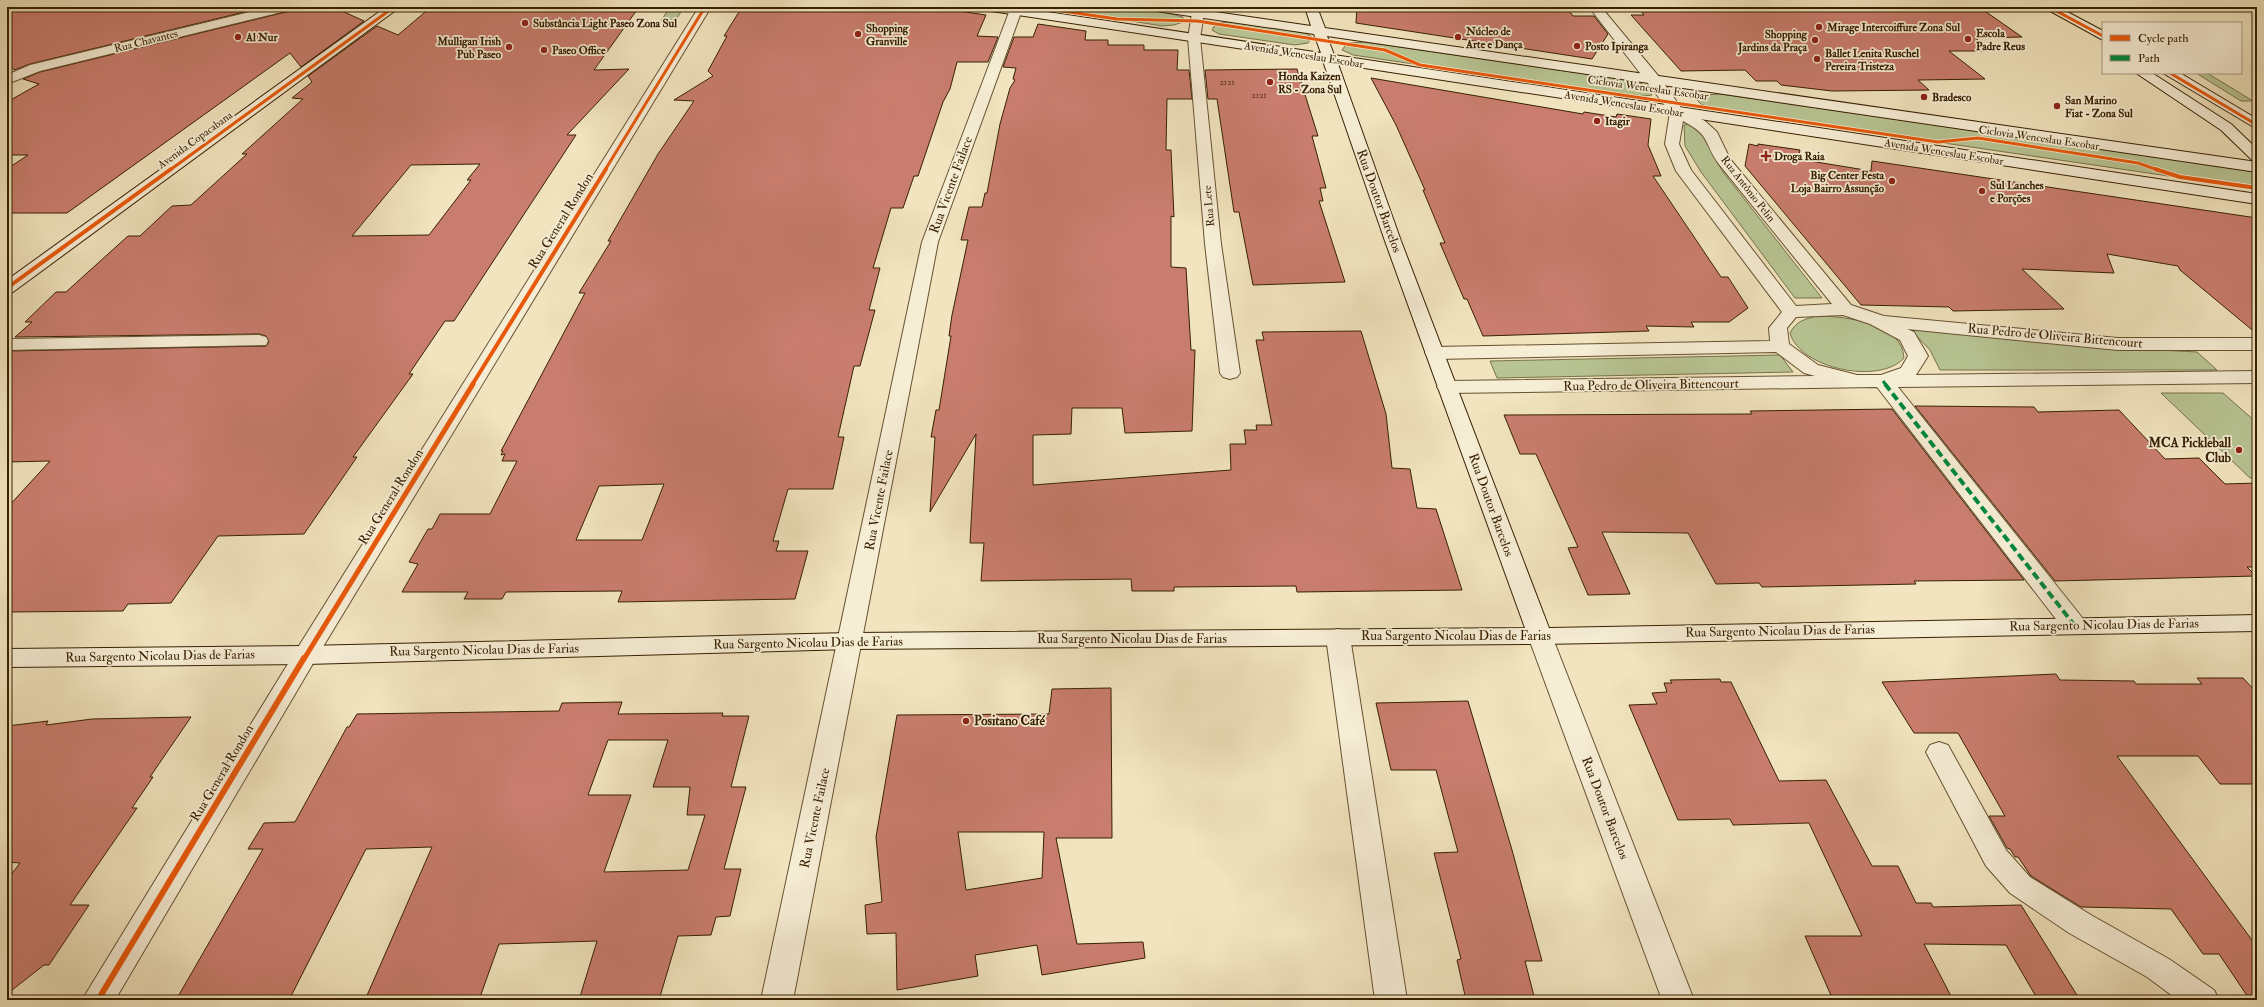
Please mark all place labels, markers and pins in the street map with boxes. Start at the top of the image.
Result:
place label: Substância Light Paseo Zona Sul [533,17,677,31]
marker: Substância Light Paseo Zona Sul [520,18,530,28]
place label: Mirage Intercoiffure Zona Sul [1826,21,1960,35]
place label: Shopping Granville [866,22,909,48]
marker: Mirage Intercoiffure Zona Sul [1814,22,1824,32]
place label: Núcleo de Arte e Dança [1465,25,1523,52]
place label: Escola Padre Reus [1976,27,2025,53]
place label: Shopping Jardins da Praça [1737,28,1808,55]
marker: Shopping Granville [853,29,863,39]
place label: Al Nur [245,31,278,44]
marker: Al Nur [233,32,243,42]
marker: Núcleo de Arte e Dança [1453,32,1463,42]
marker: Escola Padre Reus [1963,34,1973,44]
place label: Mulligan Irish Pub Paseo [436,35,502,61]
marker: Shopping Jardins da Praça [1810,35,1820,45]
place label: Posto Ipiranga [1585,40,1649,54]
marker: Posto Ipiranga [1572,41,1582,51]
marker: Mulligan Irish Pub Paseo [504,42,514,52]
place label: Paseo Office [552,44,606,57]
marker: Paseo Office [539,45,549,55]
place label: Ballet Lenita Ruschel Pereira Tristeza [1825,47,1919,73]
marker: Ballet Lenita Ruschel Pereira Tristeza [1812,54,1822,64]
place label: Honda Kaizen RS - Zona Sul [1278,70,1342,96]
marker: Honda Kaizen RS - Zona Sul [1265,77,1275,87]
place label: Bradesco [1932,91,1972,104]
marker: Bradesco [1919,92,1929,102]
place label: San Marino Fiat - Zona Sul [2065,94,2133,120]
marker: San Marino Fiat - Zona Sul [2052,101,2062,111]
place label: Itagir [1605,115,1631,129]
marker: Itagir [1592,116,1602,126]
place label: Droga Raia [1774,150,1825,164]
marker: Droga Raia [1761,151,1771,161]
place label: Big Center Festa Loja Bairro Assunção [1791,169,1885,196]
marker: Big Center Festa Loja Bairro Assunção [1887,176,1897,186]
place label: Sul Lanches e Porções [1990,179,2044,206]
marker: Sul Lanches e Porções [1977,186,1987,196]
place label: MCA Pickleball Club [2148,435,2232,466]
marker: MCA Pickleball Club [2234,445,2244,455]
place label: Positano Café [974,713,1046,729]
marker: Positano Café [961,716,971,726]

